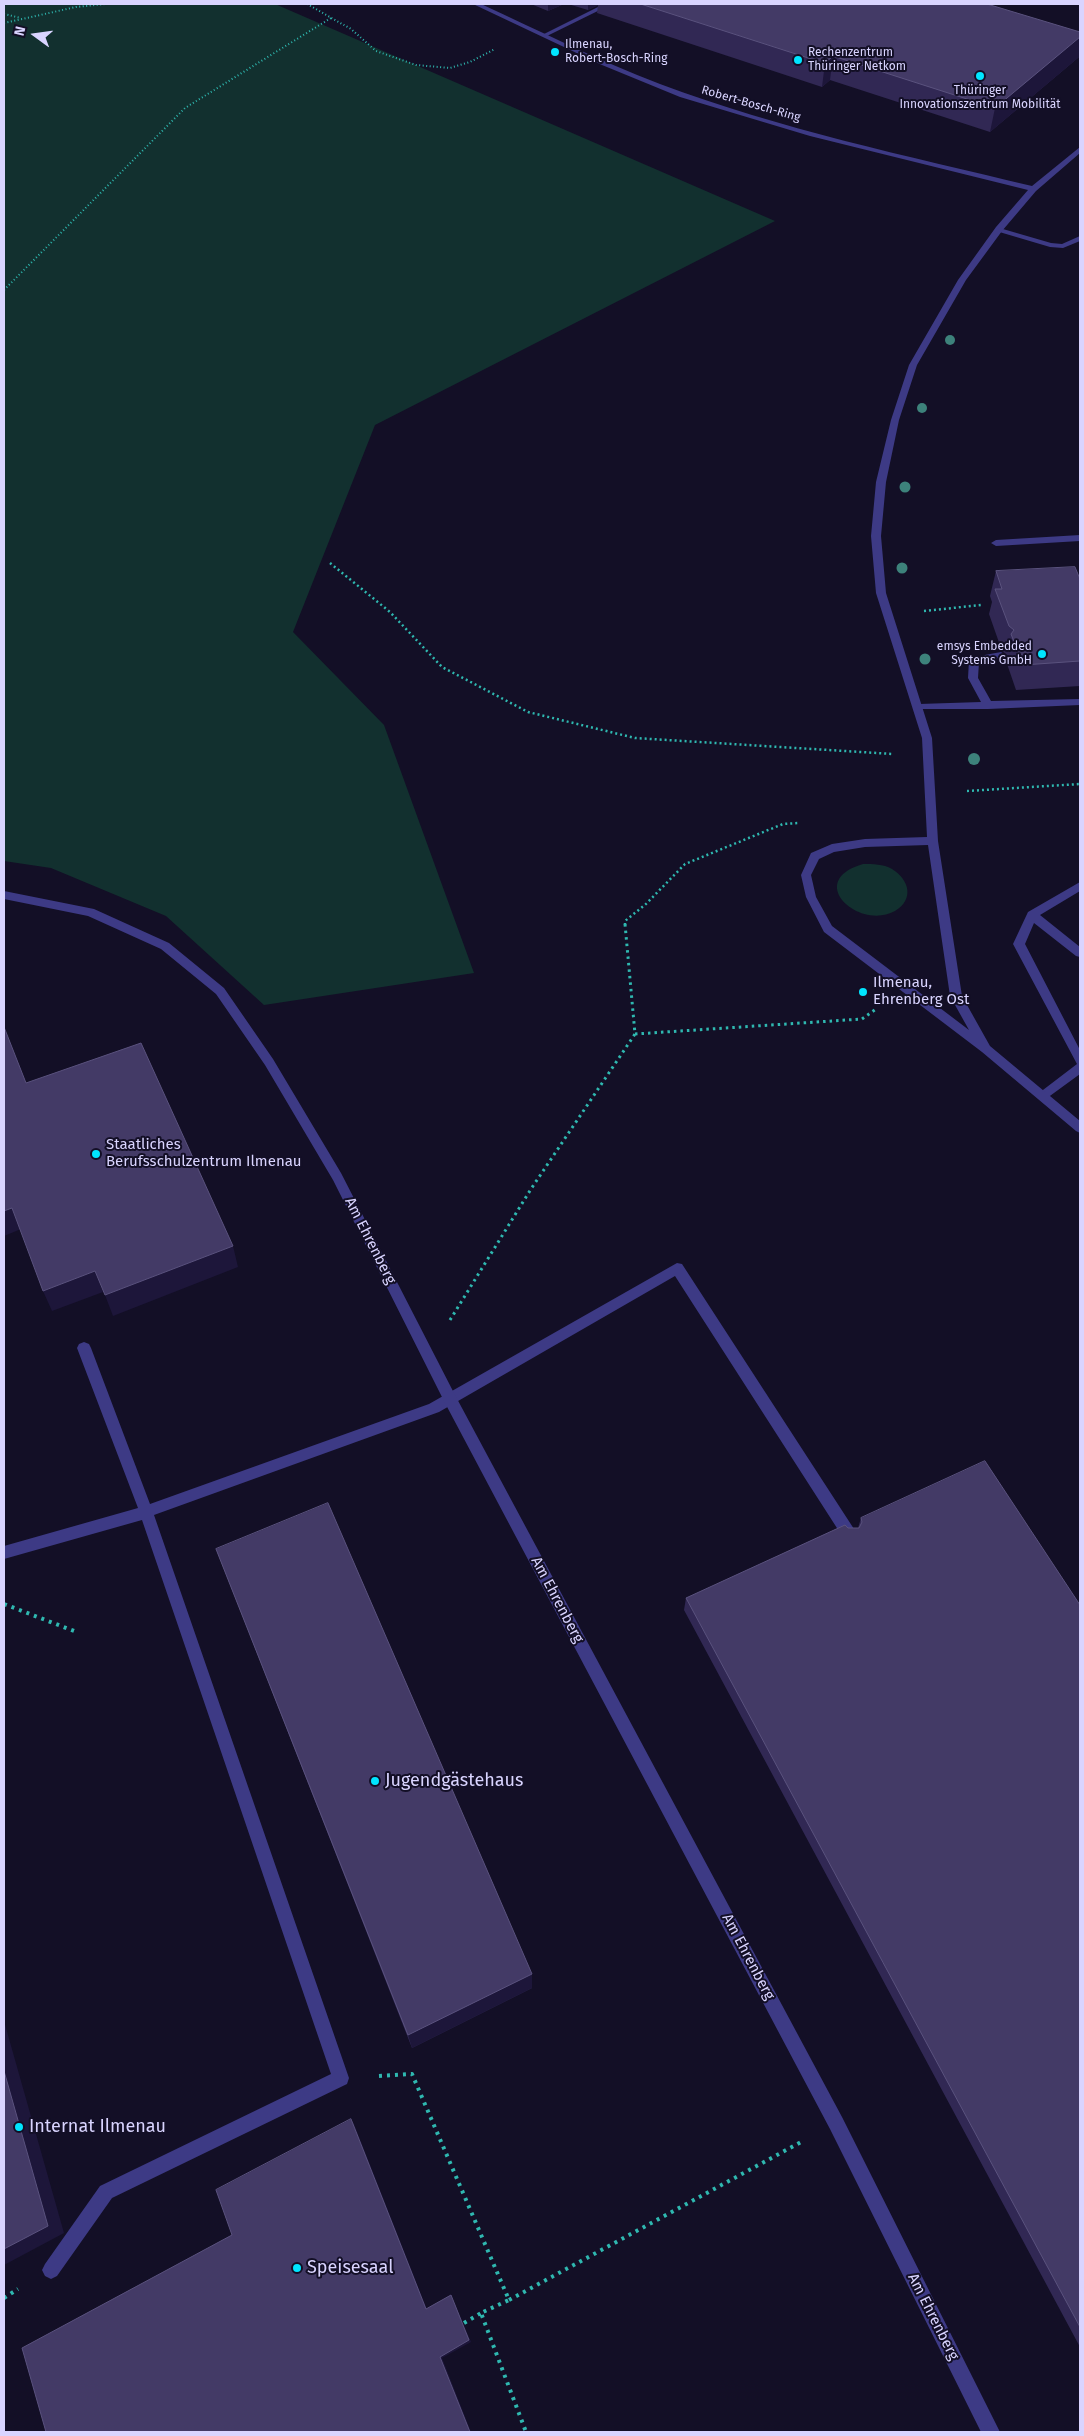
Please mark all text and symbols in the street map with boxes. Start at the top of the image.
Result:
north arrow [10,10,60,60]
text: N [11,25,29,38]
place label: Ilmenau, Robert-Bosch-Ring [565,38,668,66]
marker: Ilmenau, Robert-Bosch-Ring [549,46,561,58]
place label: Rechenzentrum Thüringer Netkom [808,46,906,74]
marker: Rechenzentrum Thüringer Netkom [792,54,804,66]
marker: Thüringer Innovationszentrum Mobilität [974,70,986,82]
street label: Robert-Bosch-Ring [700,83,802,125]
place label: Thüringer Innovationszentrum Mobilität [899,84,1061,112]
place label: emsys Embedded Systems GmbH [937,640,1032,668]
marker: emsys Embedded Systems GmbH [1036,648,1048,660]
place label: Ilmenau, Ehrenberg Ost [873,974,969,1009]
marker: Ilmenau, Ehrenberg Ost [857,986,869,998]
place label: Staatliches Berufsschulzentrum Ilmenau [106,1136,302,1171]
marker: Staatliches Berufsschulzentrum Ilmenau [90,1148,102,1160]
street label: Am Ehrenberg [340,1195,400,1287]
street label: Am Ehrenberg [527,1554,587,1646]
place label: Jugendgästehaus [385,1770,523,1792]
marker: Jugendgästehaus [369,1775,381,1787]
street label: Am Ehrenberg [718,1911,778,2003]
place label: Internat Ilmenau [29,2116,166,2138]
marker: Internat Ilmenau [13,2121,25,2133]
place label: Speisesaal [307,2257,393,2279]
marker: Speisesaal [291,2262,303,2274]
street label: Am Ehrenberg [903,2271,963,2363]

